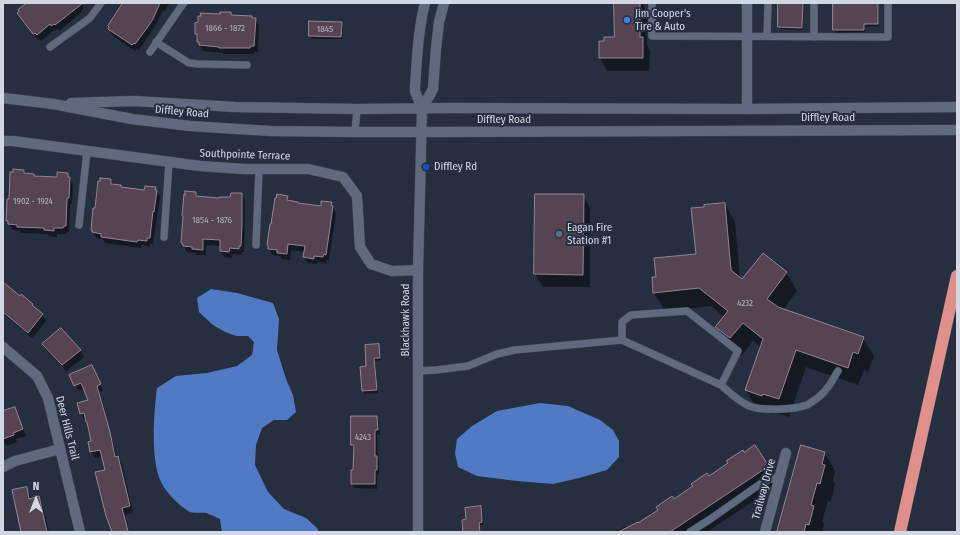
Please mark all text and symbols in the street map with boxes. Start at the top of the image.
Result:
place label: Jim Cooper's Tire & Auto [635,7,691,33]
marker: Jim Cooper's Tire & Auto [622,15,632,25]
house number: 1866 - 1872 [205,23,245,33]
house number: 1845 [317,24,333,34]
street label: Diffley Road [154,103,210,121]
street label: Diffley Road [801,111,855,125]
street label: Diffley Road [477,113,531,127]
street label: Southpointe Terrace [199,147,291,163]
place label: Diffley Rd [434,160,477,174]
marker: Diffley Rd [421,162,431,172]
house number: 1902 - 1924 [13,196,53,206]
house number: 1854 - 1876 [192,215,232,225]
place label: Eagan Fire Station #1 [567,221,612,247]
marker: Eagan Fire Station #1 [554,229,564,239]
street label: Blackhawk Road [399,284,413,356]
house number: 4232 [737,298,753,308]
street label: Deer Hills Trail [53,395,81,461]
house number: 4243 [355,432,371,442]
street label: Trailway Drive [750,457,778,521]
north arrow [16,479,56,519]
text: N [33,480,39,493]

